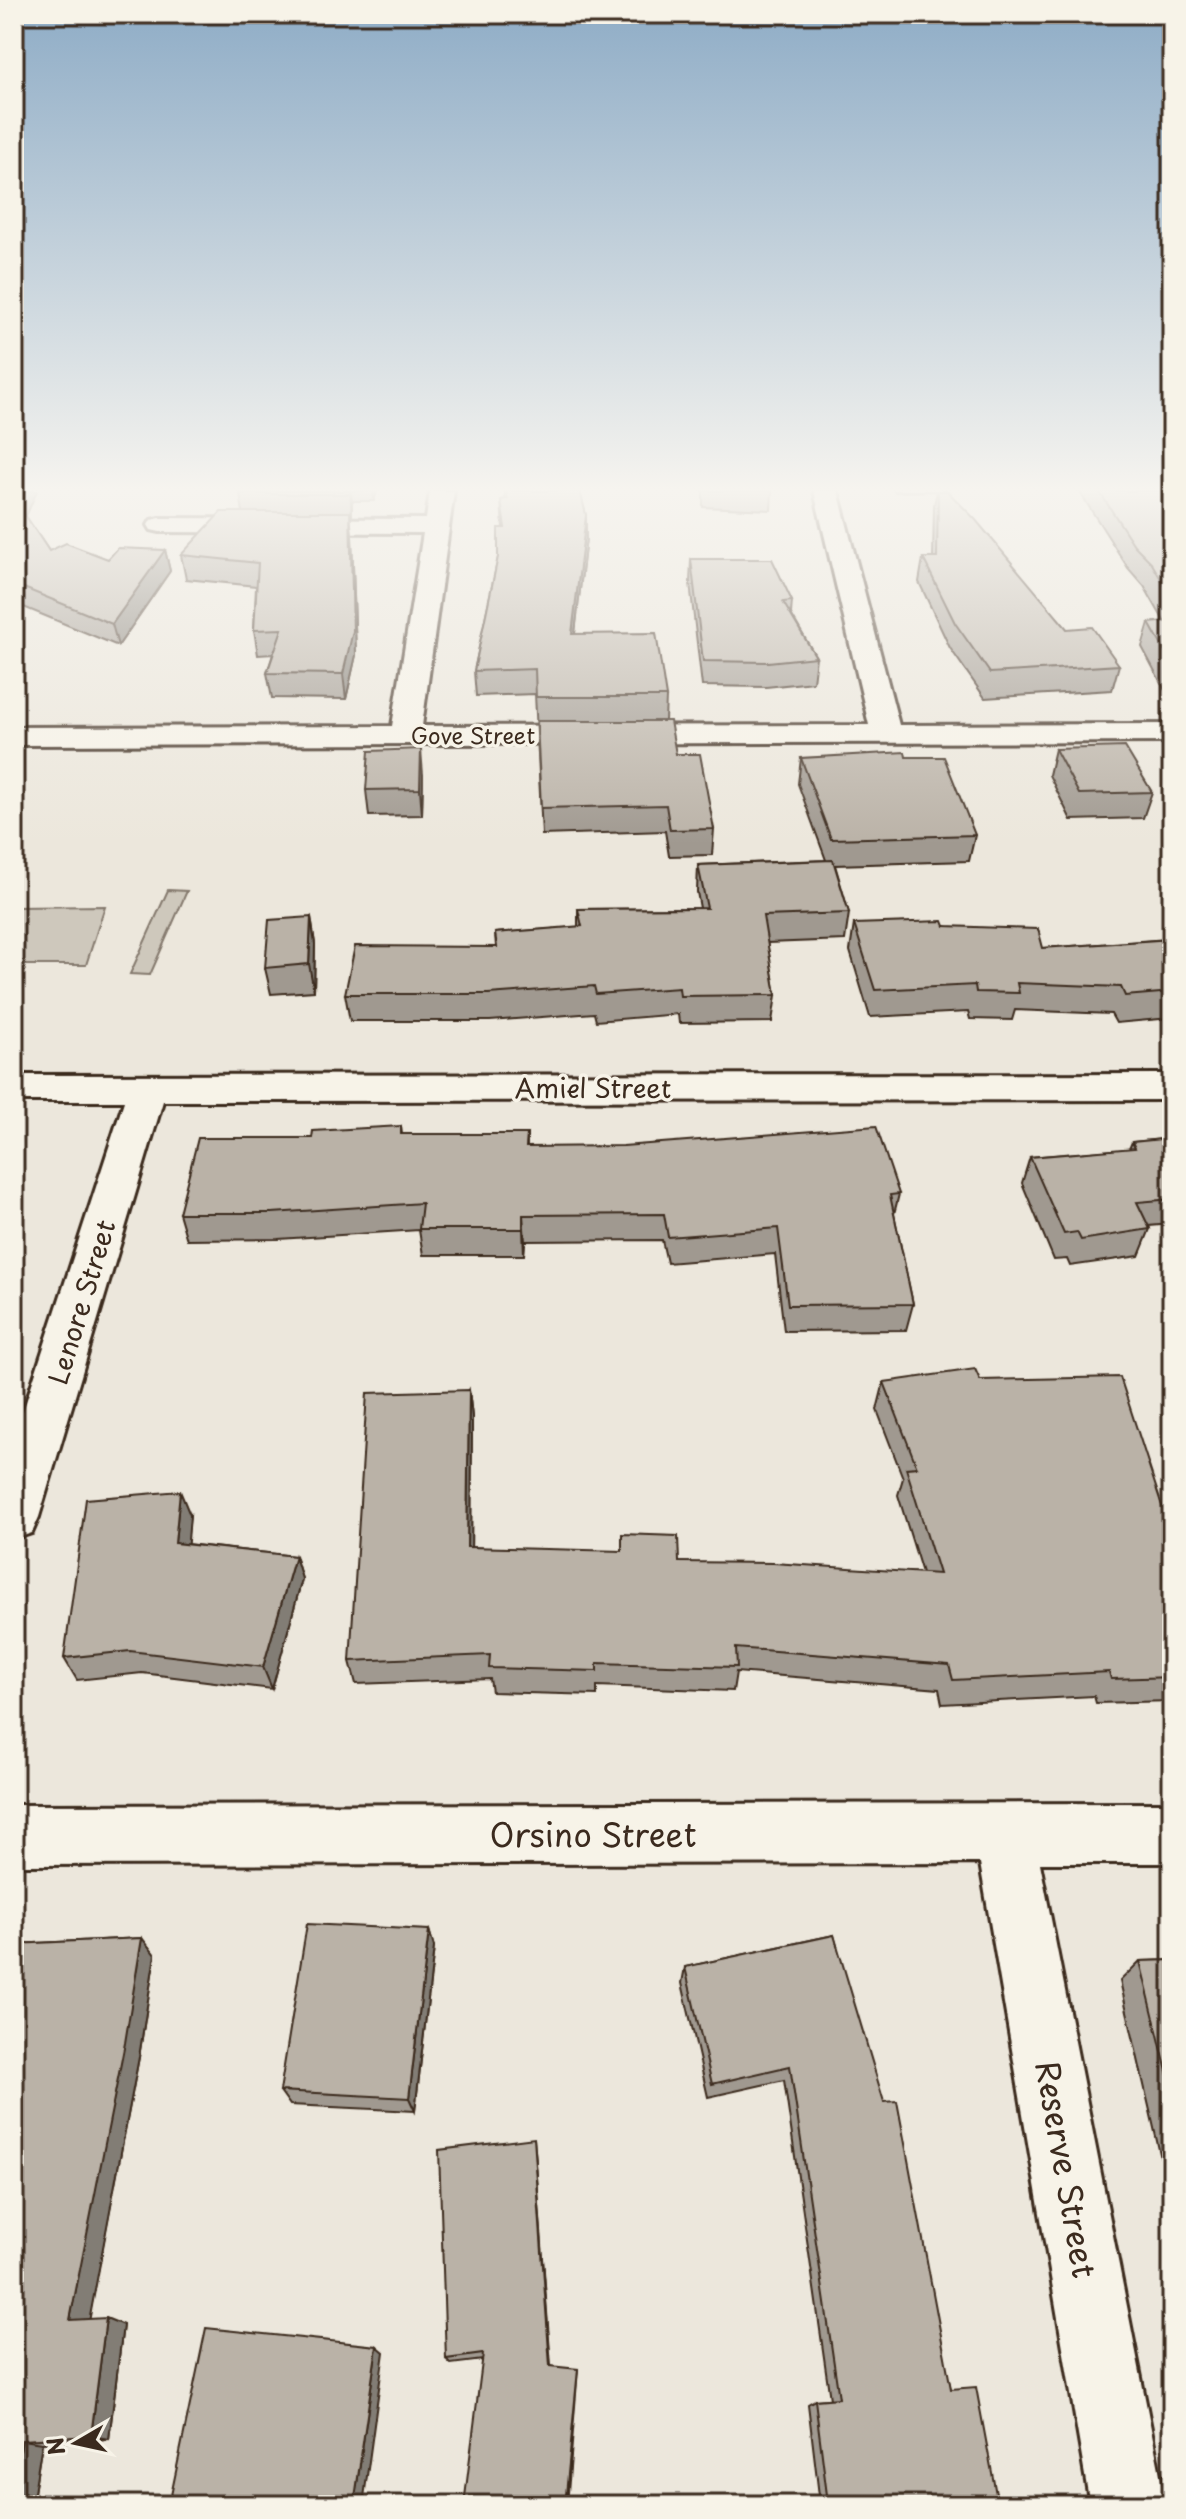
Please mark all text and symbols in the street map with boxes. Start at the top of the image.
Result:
street label: Gove Street [411,718,535,751]
street label: Amiel Street [515,1068,671,1107]
street label: Lenore Street [37,1215,125,1389]
street label: Orsino Street [490,1810,696,1858]
street label: Reserve Street [1024,2056,1110,2282]
north arrow [36,2403,116,2483]
text: N [37,2435,72,2458]

